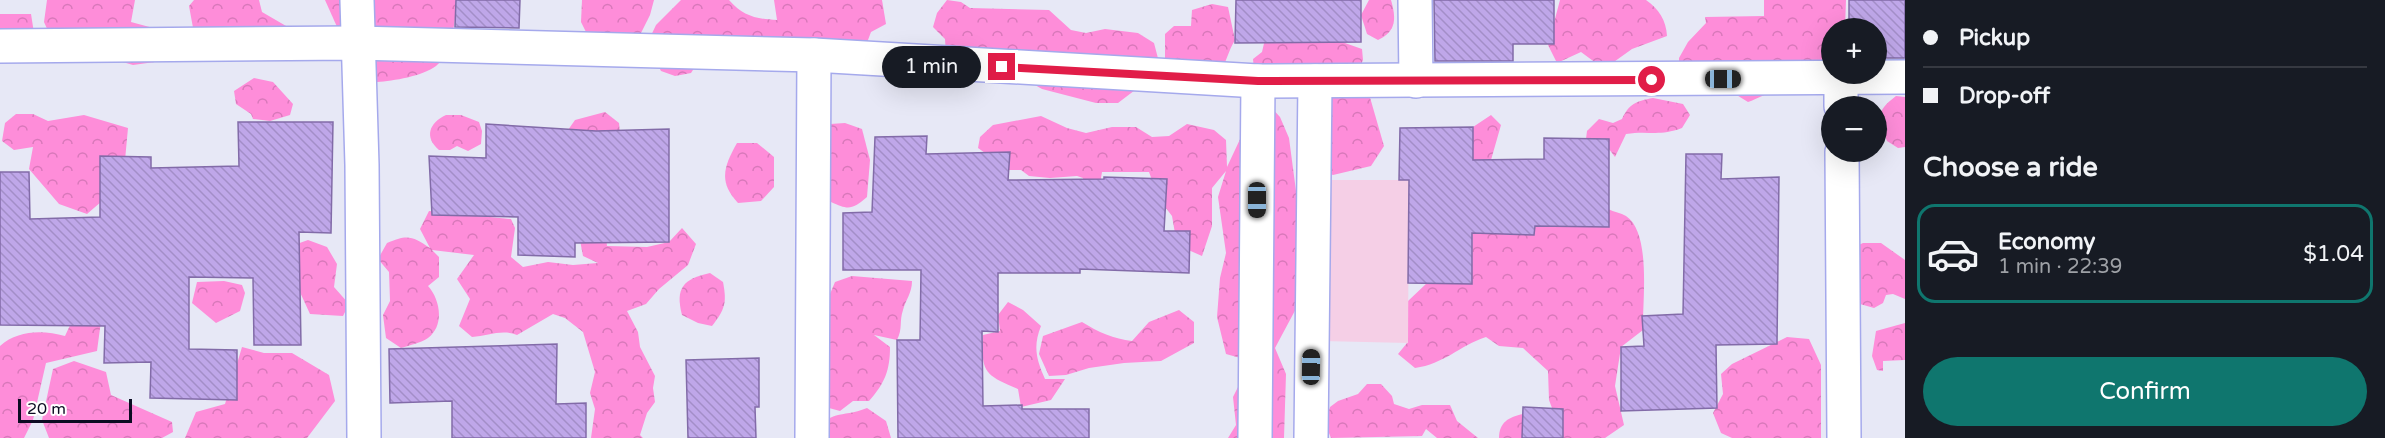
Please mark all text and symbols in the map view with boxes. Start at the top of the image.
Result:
map controls [1821,18,1887,162]
button: + [1821,18,1887,84]
text: Pickup [1959,25,2030,51]
callout: 1 min [882,46,981,88]
route end [988,53,1015,80]
text: 1 min [905,55,958,79]
route start [1638,66,1665,93]
car [1705,70,1741,88]
text: Drop-off [1959,83,2050,109]
button: − [1821,96,1887,162]
text: Choose a ride [1923,151,2098,184]
car [1248,182,1266,218]
icon: car [1926,227,1980,281]
text: Economy [1998,229,2095,255]
text: $1.04 [2303,241,2364,267]
text: 1 min · 22:39 [1998,255,2122,279]
car [1302,349,1320,385]
button: Confirm [1923,357,2367,426]
scale bar [18,396,132,424]
text: 20 m [27,399,66,419]

